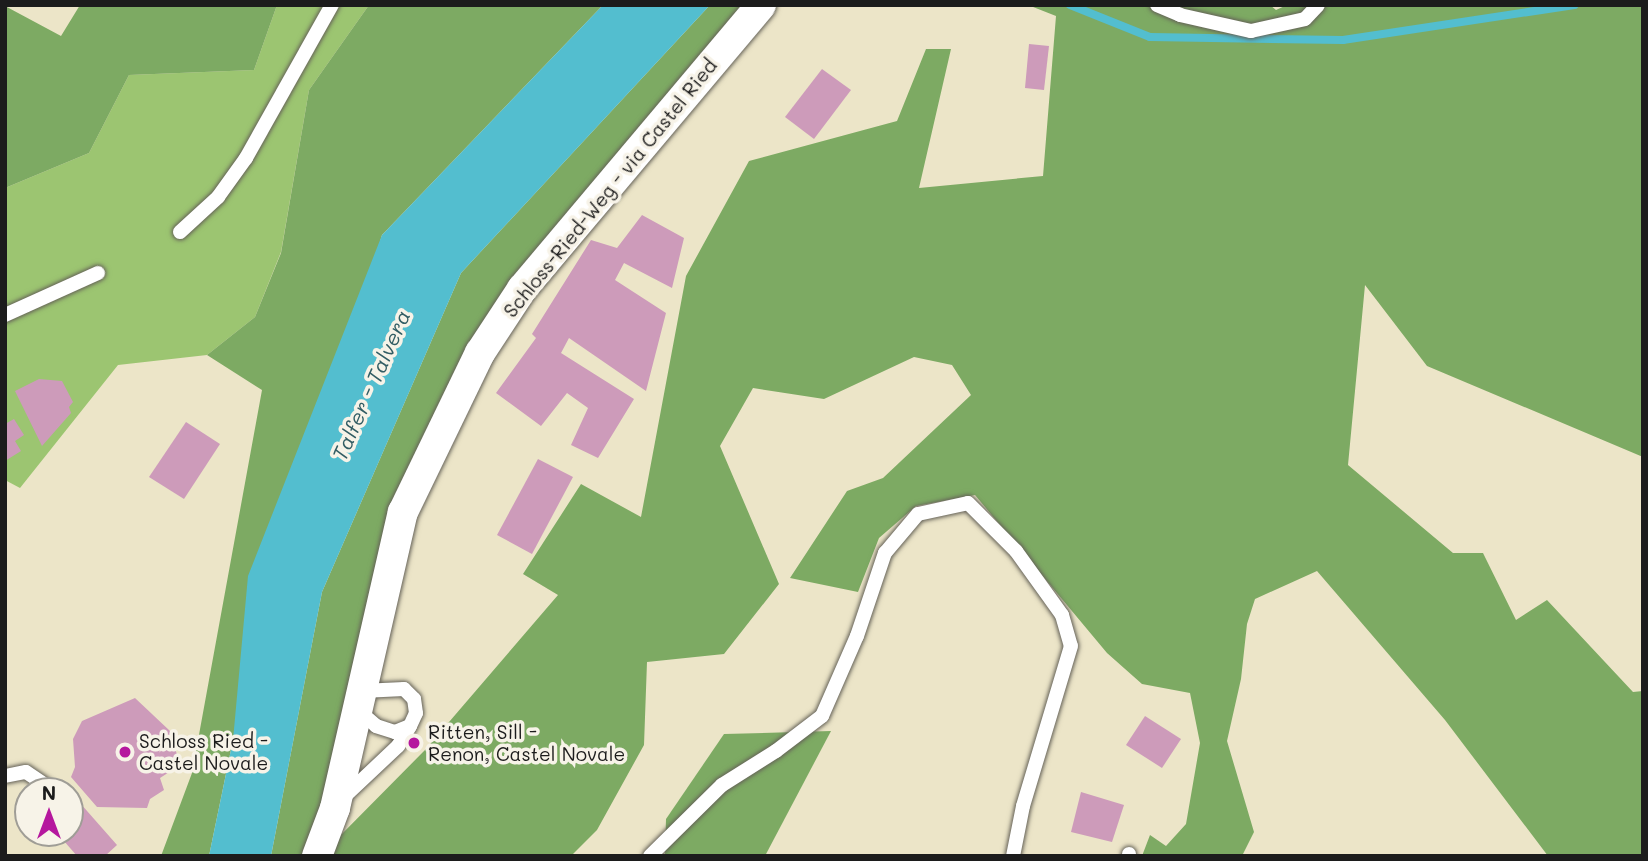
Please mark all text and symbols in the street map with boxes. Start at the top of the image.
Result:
street label: Schloss-Ried-Weg - via Castel Ried [499,54,721,322]
water label: Talfer - Talvera [327,306,415,464]
place label: Ritten, Sill - Renon, Castel Novale [428,721,625,765]
place label: Schloss Ried - Castel Novale [139,730,268,774]
marker: Ritten, Sill - Renon, Castel Novale [406,735,422,751]
marker: Schloss Ried - Castel Novale [117,744,133,760]
north arrow [14,777,84,847]
text: N [42,780,56,805]

